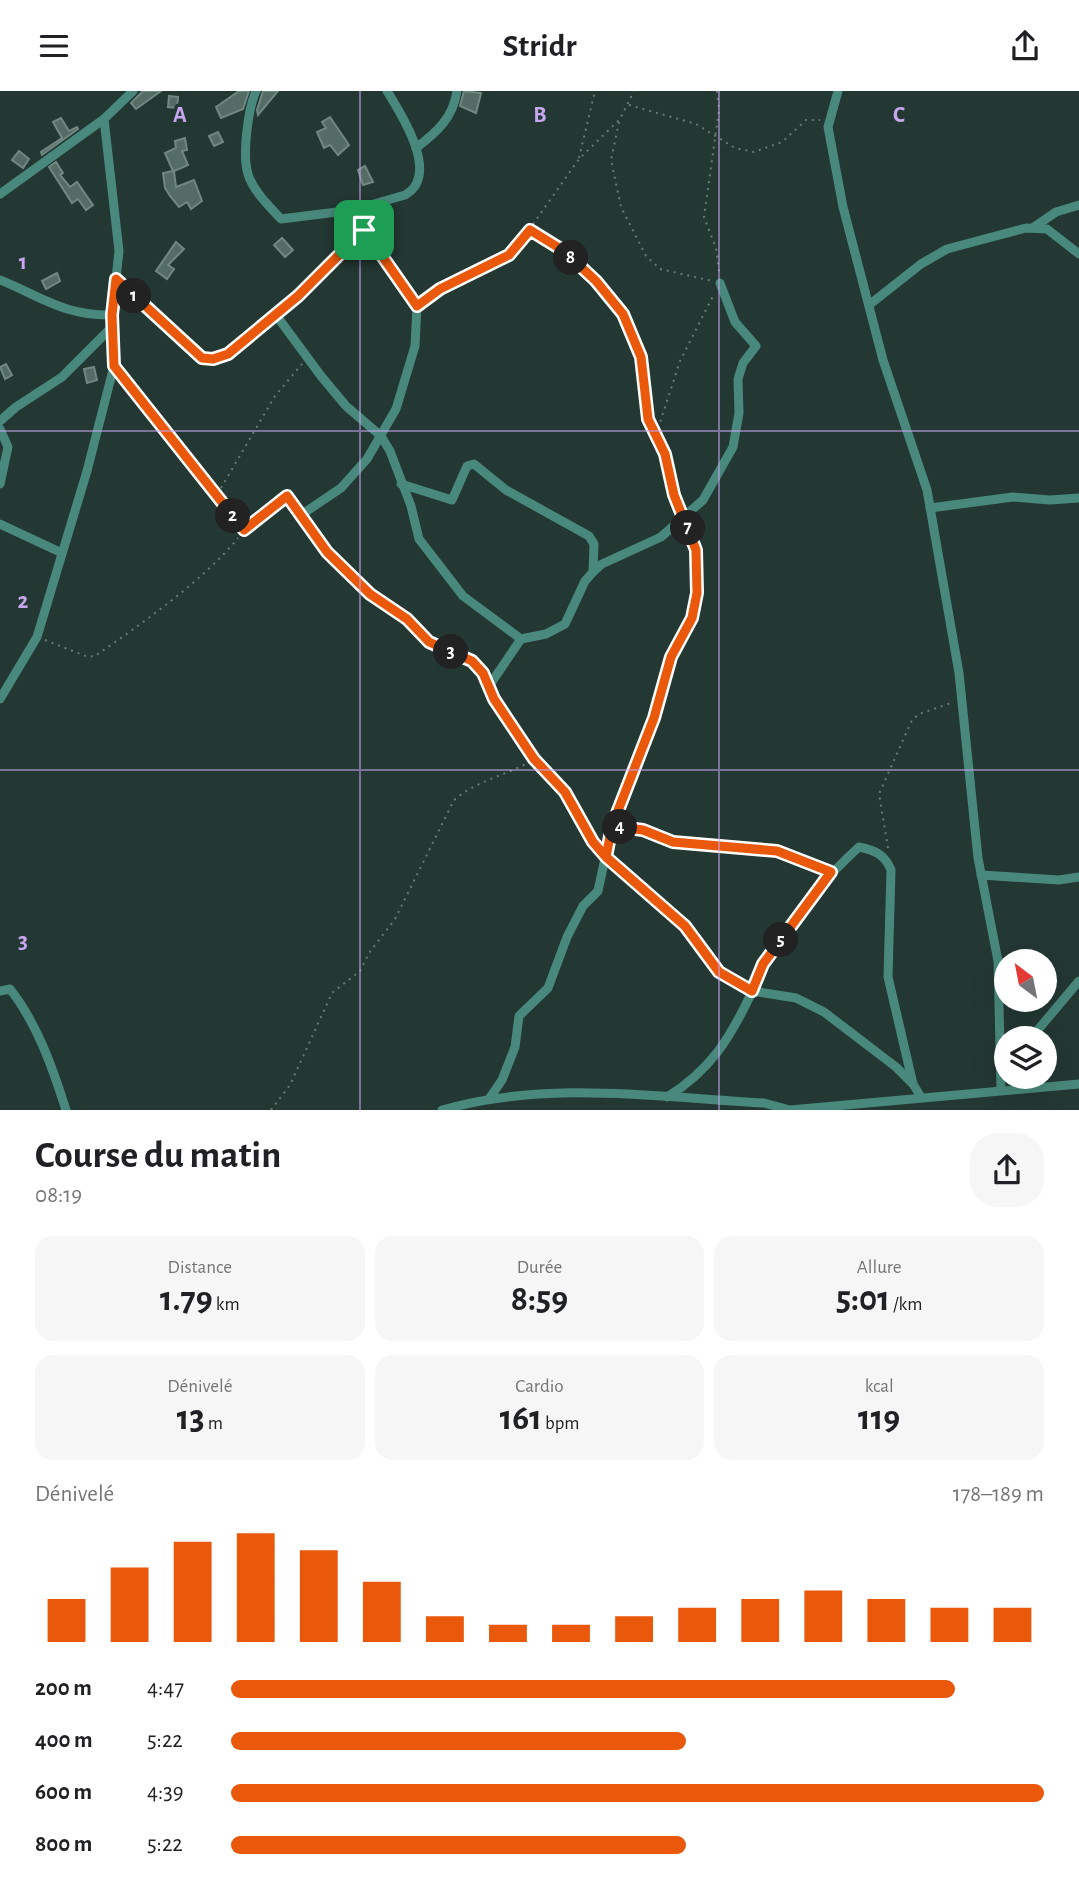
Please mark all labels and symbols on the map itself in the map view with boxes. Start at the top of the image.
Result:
text: A [173,104,187,127]
text: B [533,104,547,127]
text: C [893,104,905,127]
pin [334,200,394,260]
pin: 8 [554,241,588,275]
text: 1 [19,251,27,274]
pin: 1 [116,279,152,313]
pin: 2 [216,499,250,533]
pin: 7 [670,511,706,545]
text: 2 [18,590,29,613]
pin: 3 [434,635,468,669]
pin: 4 [602,809,638,845]
pin: 5 [764,923,798,957]
text: 3 [18,930,28,953]
north arrow [994,949,1057,1011]

